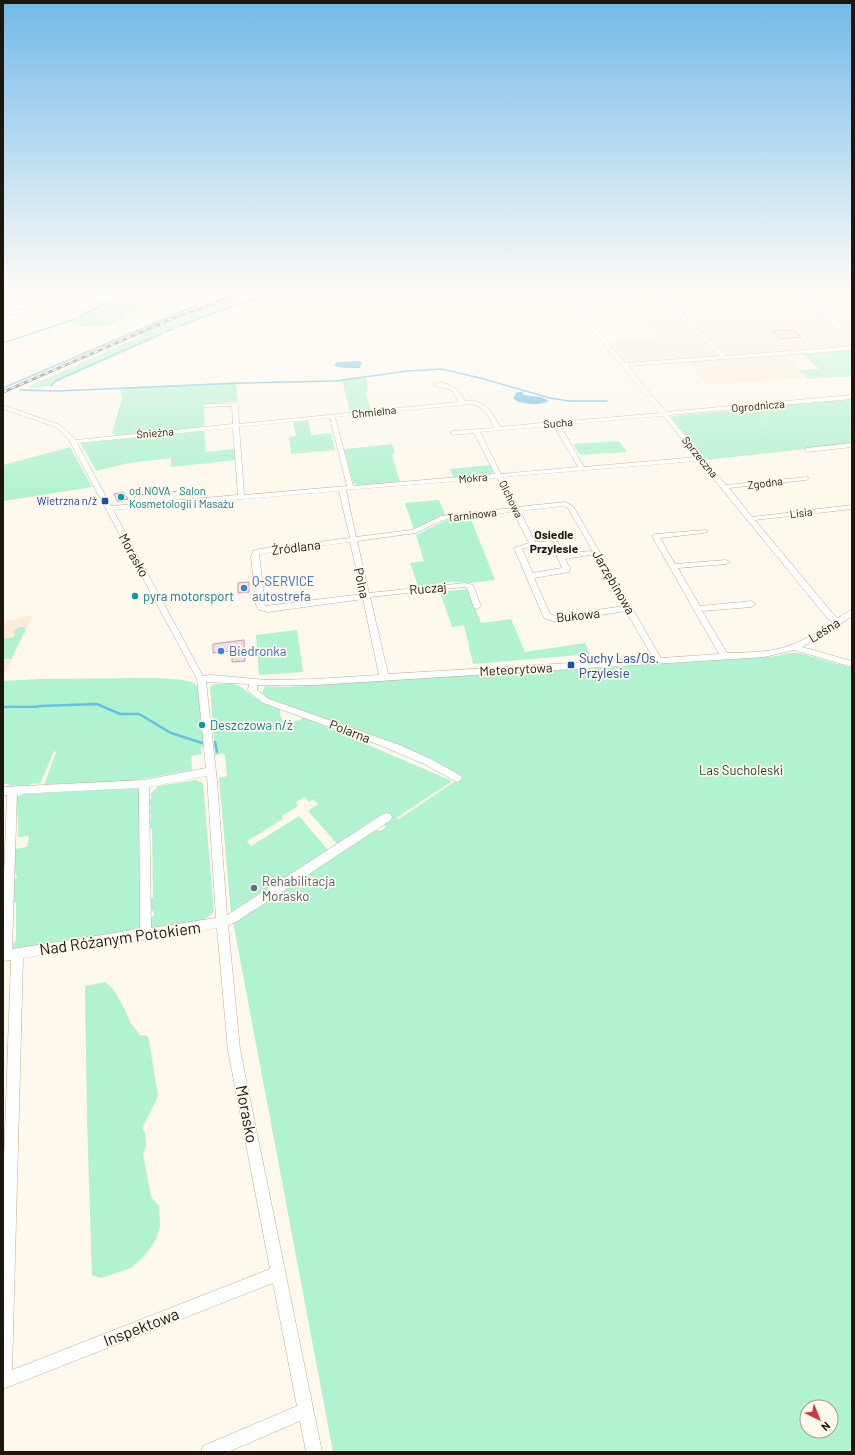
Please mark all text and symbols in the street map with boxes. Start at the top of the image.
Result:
street label: Ogrodnicza [731,397,785,414]
street label: Chmielna [351,403,397,420]
street label: Sucha [543,415,573,430]
street label: Śnieżna [136,424,174,441]
street label: Sprzeczna [680,433,721,480]
street label: Mokra [458,470,488,485]
street label: Zgodna [747,474,783,491]
street label: Olchowa [497,478,526,520]
place label: od.NOVA - Salon Kosmetologii i Masażu [129,484,234,510]
marker: od.NOVA - Salon Kosmetologii i Masażu [116,492,126,502]
place label: Wietrzna n/ż [37,494,97,507]
marker: Wietrzna n/ż [100,496,110,506]
street label: Tarninowa [447,505,497,524]
street label: Lisia [789,505,813,520]
district label: Osiedle Przylesie [530,527,579,555]
street label: Morasko [116,530,152,580]
street label: Źródlana [271,536,321,558]
street label: Jarzębinowa [589,547,639,617]
street label: Polna [351,566,373,600]
place label: Q-SERVICE autostrefa [252,573,315,604]
street label: Ruczaj [409,578,447,598]
marker: Q-SERVICE autostrefa [239,583,249,593]
place label: pyra motorsport [143,588,234,604]
marker: pyra motorsport [130,591,140,601]
street label: Bukowa [555,605,601,625]
street label: Leśna [805,614,843,646]
place label: Biedronka [229,643,286,659]
marker: Biedronka [216,646,226,656]
place label: Suchy Las/Os. Przylesie [579,650,659,681]
street label: Meteorytowa [479,659,553,679]
marker: Suchy Las/Os. Przylesie [566,660,576,670]
street label: Polarna [327,716,373,746]
place label: Deszczowa n/ż [210,717,293,733]
marker: Deszczowa n/ż [197,720,207,730]
park label: Las Sucholeski [699,762,783,778]
place label: Rehabilitacja Morasko [262,873,335,904]
marker: Rehabilitacja Morasko [249,883,259,893]
street label: Nad Różanym Potokiem [38,917,202,958]
street label: Morasko [233,1083,262,1144]
street label: Inspektowa [100,1303,181,1350]
north arrow [799,1399,839,1439]
text: N [819,1419,833,1434]

